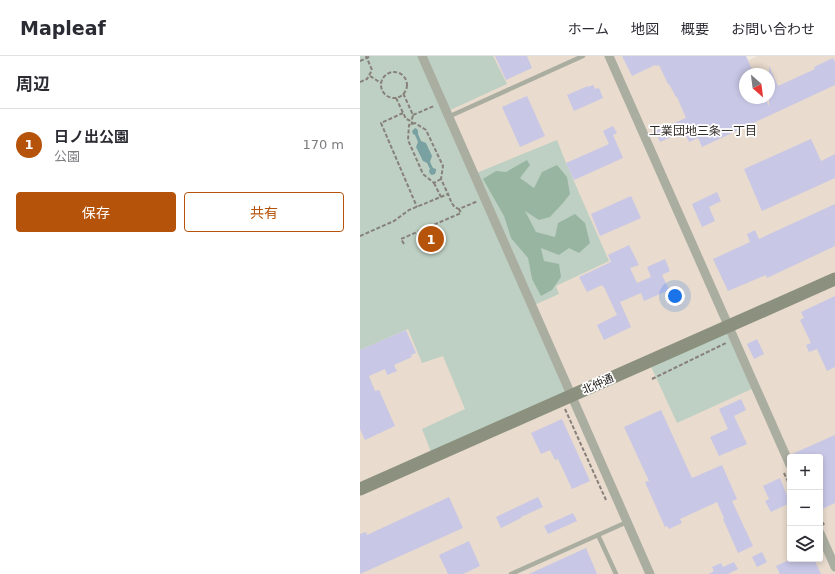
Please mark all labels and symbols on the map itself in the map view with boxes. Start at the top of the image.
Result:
north arrow [739,68,775,104]
district label: 工業団地三条一丁目 [649,124,757,138]
pin: 1 [418,224,444,254]
your location [665,286,685,306]
street label: 北仲通 [580,371,616,397]

